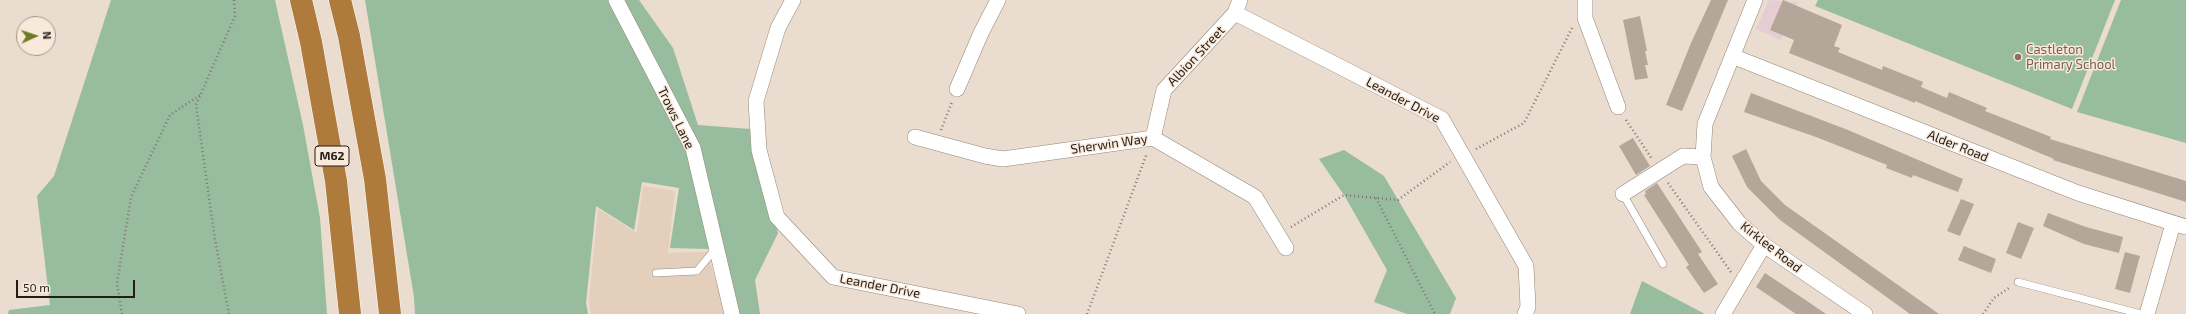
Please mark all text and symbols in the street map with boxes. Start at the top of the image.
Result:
north arrow [16,16,56,56]
street label: Albion Street [1164,23,1228,89]
text: N [41,31,54,40]
place label: Castleton Primary School [2026,42,2115,73]
marker: Castleton Primary School [2013,52,2023,62]
street label: Leander Drive [1363,74,1443,126]
street label: Trows Lane [654,84,698,152]
street label: Alder Road [1925,127,1991,165]
street label: Sherwin Way [1069,131,1149,157]
road number: M62 [315,146,349,166]
street label: Kirklee Road [1737,218,1805,276]
street label: Leander Drive [838,271,922,301]
scale bar [18,272,137,298]
text: 50 m [23,280,50,294]

